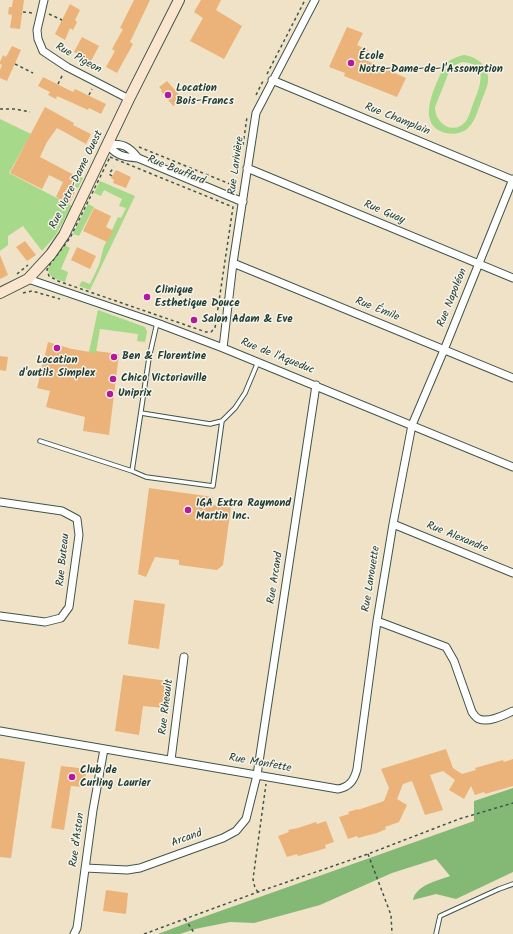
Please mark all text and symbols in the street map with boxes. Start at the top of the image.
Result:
street label: Rue Pigeon [53,41,103,77]
place label: École Notre-Dame-de-l'Assomption [359,50,503,76]
marker: École Notre-Dame-de-l'Assomption [346,58,356,68]
place label: Location Bois-Francs [176,82,234,108]
marker: Location Bois-Francs [163,90,173,100]
street label: Rue Champlain [363,101,431,139]
street label: Rue Notre-Dame Ouest [47,129,107,231]
street label: Rue Larivière [226,136,248,196]
street label: Rue Bouffard [145,153,207,189]
street label: Rue Guay [361,198,407,228]
street label: Rue Napoléon [435,267,471,329]
place label: Clinique Esthetique Douce [155,284,240,310]
marker: Clinique Esthetique Douce [142,292,152,302]
street label: Rue Émile [353,295,401,325]
place label: Salon Adam & Eve [202,313,293,327]
marker: Salon Adam & Eve [189,315,199,325]
street label: Rue de l'Aqueduc [238,336,316,378]
marker: Location d'outils Simplex [52,343,62,353]
place label: Ben & Florentine [122,350,206,364]
marker: Ben & Florentine [109,352,119,362]
place label: Location d'outils Simplex [19,354,95,380]
place label: Chico Victoriaville [121,372,207,386]
marker: Chico Victoriaville [108,374,118,384]
place label: Uniprix [118,387,151,401]
marker: Uniprix [105,389,115,399]
place label: IGA Extra Raymond Martin Inc. [196,497,291,523]
marker: IGA Extra Raymond Martin Inc. [183,505,193,515]
street label: Rue Alexandre [424,520,490,556]
street label: Rue Buteau [55,533,73,587]
street label: Rue Lanouette [360,545,384,613]
street label: Rue Arcand [265,551,287,605]
street label: Rue Rheault [157,679,177,735]
street label: Rue Monfette [228,752,292,776]
place label: Club de Curling Laurier [80,764,151,790]
marker: Club de Curling Laurier [67,772,77,782]
street label: Rue d'Aston [68,812,88,868]
street label: Arcand [170,827,204,851]

